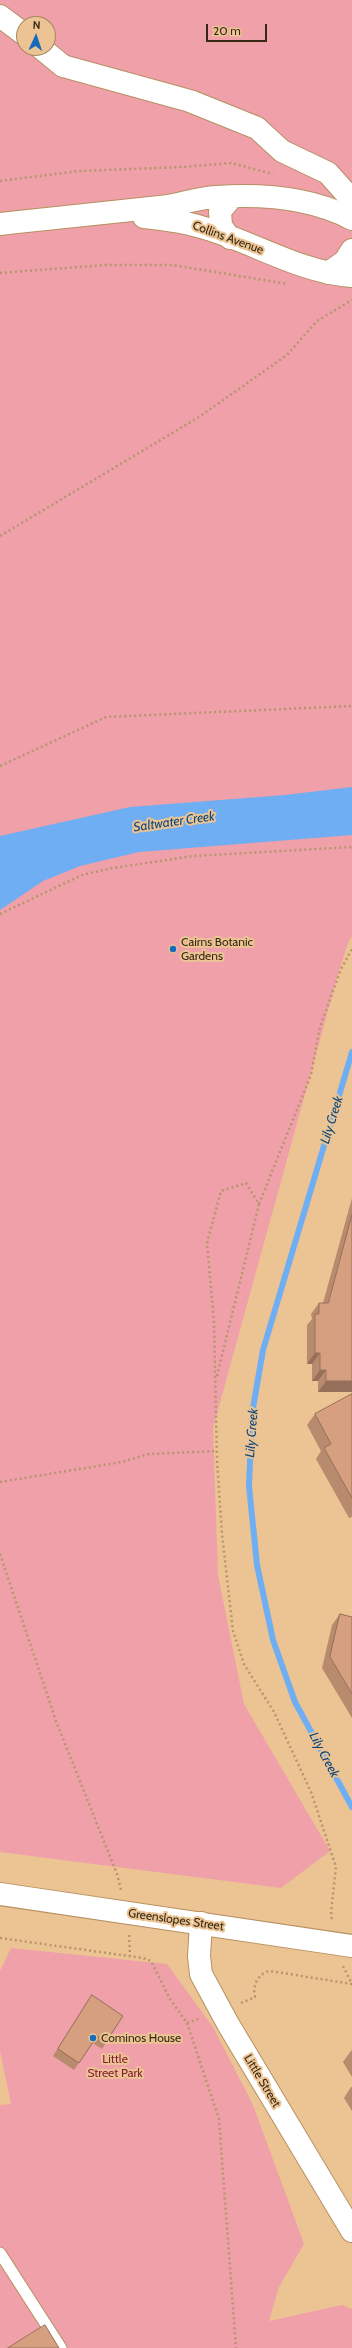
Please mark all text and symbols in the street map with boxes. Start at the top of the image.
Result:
north arrow [16,16,56,56]
scale bar [208,16,269,42]
text: N [32,18,41,32]
text: 20 m [213,23,241,38]
street label: Collins Avenue [191,219,265,257]
water label: Saltwater Creek [133,809,215,835]
place label: Cairns Botanic Gardens [181,935,253,963]
marker: Cairns Botanic Gardens [168,944,178,954]
water label: Lily Creek [317,1094,347,1146]
water label: Lily Creek [243,1408,261,1458]
water label: Lily Creek [306,1730,342,1780]
street label: Greenslopes Street [127,1906,225,1934]
place label: Cominos House [101,2031,181,2045]
marker: Cominos House [88,2033,98,2043]
park label: Little Street Park [87,2052,143,2080]
street label: Little Street [241,2052,283,2110]

